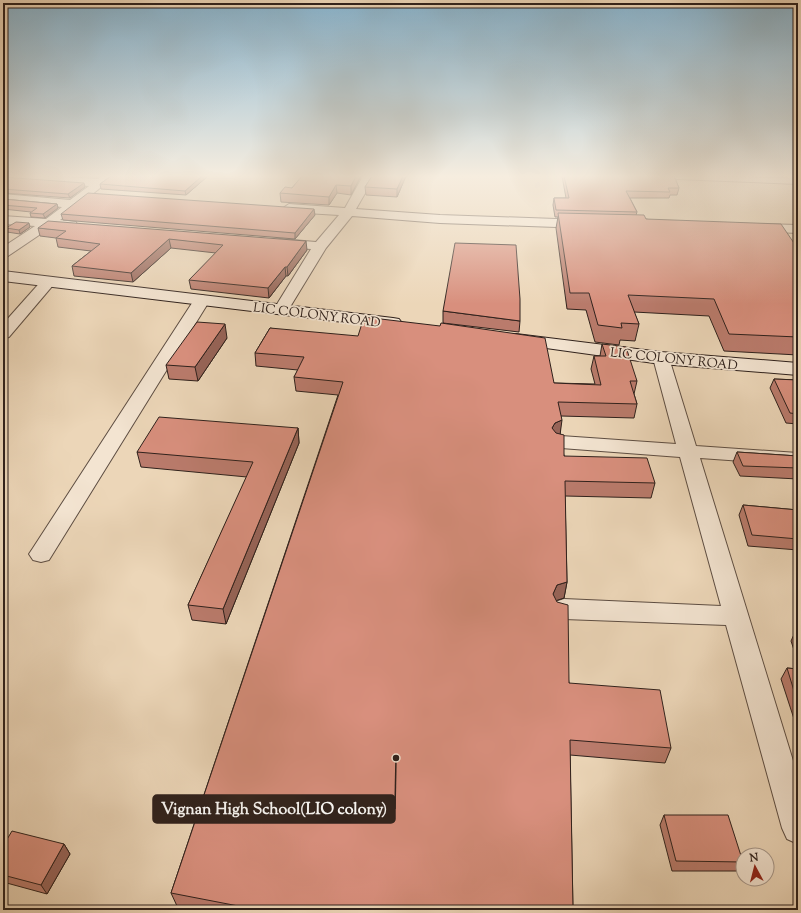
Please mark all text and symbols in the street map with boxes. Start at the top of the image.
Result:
street label: LIC COLONY ROAD [252,299,382,333]
street label: LIC COLONY ROAD [609,344,739,376]
callout: Vignan High School(LIO colony) [153,795,395,823]
text: Vignan High School(LIO colony) [161,799,387,822]
north arrow [735,847,775,887]
text: N [748,850,759,867]

